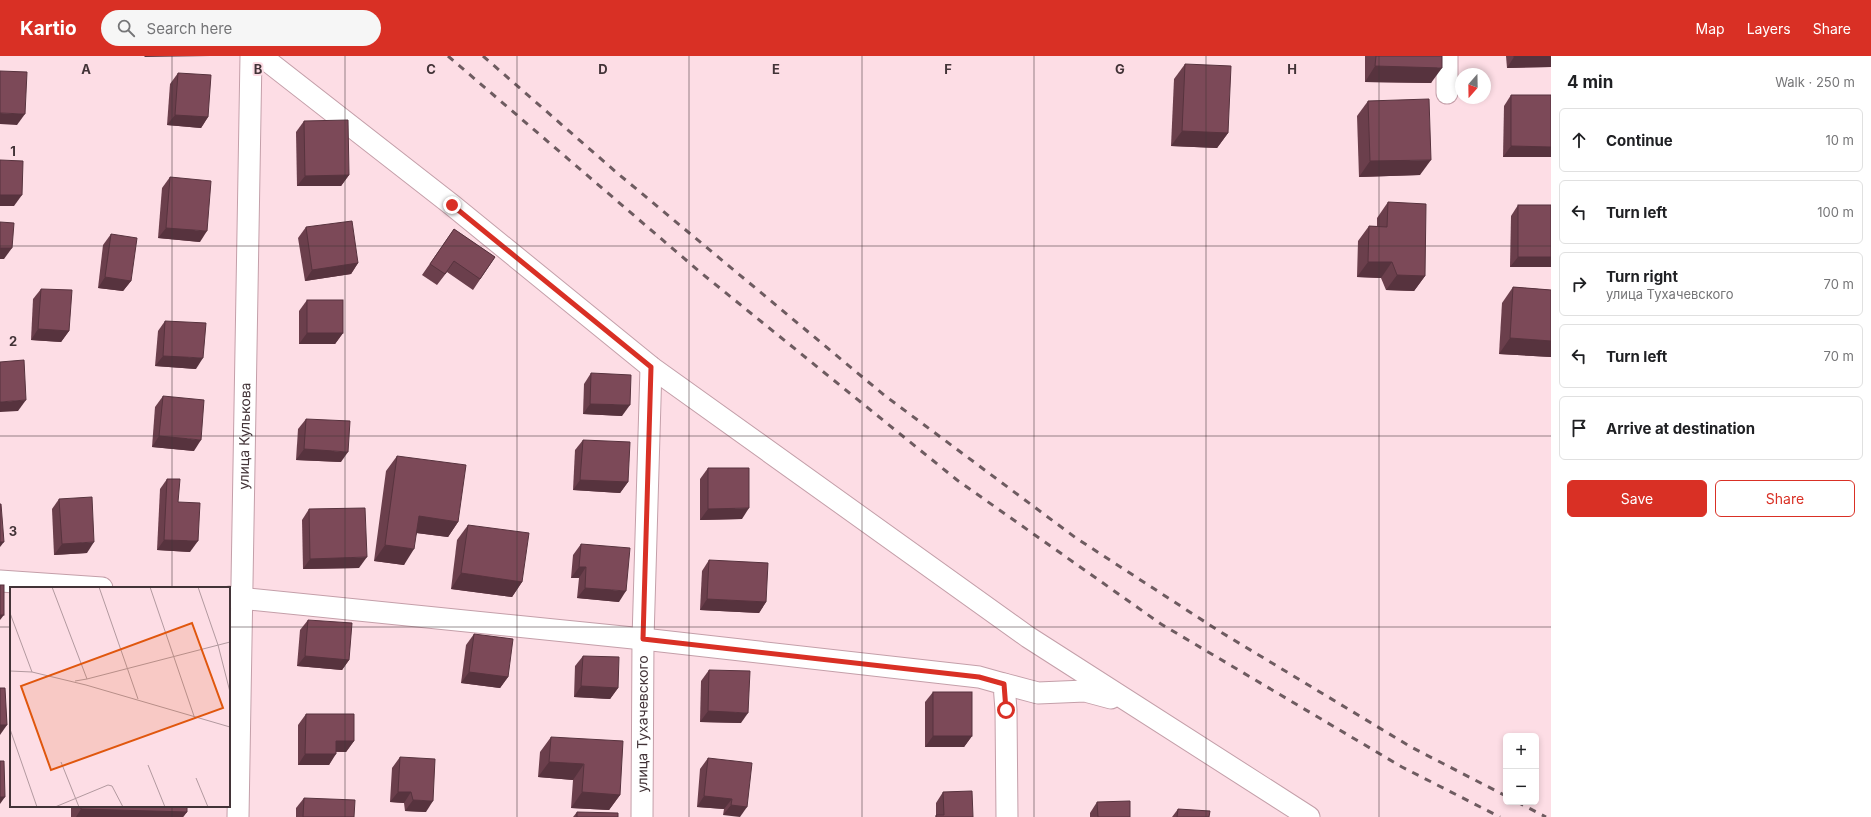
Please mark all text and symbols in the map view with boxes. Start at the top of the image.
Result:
search box [101,10,381,46]
text: Kartio [20,17,77,40]
icon: search [115,17,137,39]
text: Search here [147,19,232,38]
text: Map [1696,20,1725,37]
text: Layers [1747,20,1791,37]
text: Share [1813,20,1851,37]
text: A [81,61,91,77]
text: B [254,61,263,77]
text: C [426,61,436,77]
text: D [598,61,608,77]
text: E [772,61,780,77]
text: F [944,61,952,77]
text: G [1115,61,1125,77]
text: H [1287,61,1297,77]
north arrow [1455,68,1491,104]
text: 4 min [1567,72,1613,92]
text: Walk · 250 m [1775,74,1855,90]
icon: ahead [1568,129,1590,151]
text: Continue [1606,131,1673,150]
text: 10 m [1825,132,1854,148]
text: 1 [10,143,16,159]
route end [443,196,461,214]
icon: left [1568,201,1590,223]
text: Turn left [1606,203,1667,222]
text: 100 m [1817,204,1854,220]
text: Turn right [1606,267,1678,286]
icon: right [1568,273,1590,295]
text: 70 m [1824,276,1854,292]
text: улица Тухачевского [1606,286,1734,302]
text: 2 [9,333,17,349]
icon: left [1568,345,1590,367]
text: Turn left [1606,347,1667,366]
text: 70 m [1824,348,1854,364]
street label: улица Кулькова [235,382,253,490]
icon: arrive [1568,417,1590,439]
text: Arrive at destination [1606,419,1755,438]
button: Save [1567,480,1707,517]
button: Share [1715,480,1855,517]
text: 3 [9,523,17,539]
inset map [10,587,230,807]
street label: улица Тухачевского [633,655,651,793]
route start [997,701,1015,719]
map controls [1503,733,1539,805]
button: + [1503,733,1539,769]
button: − [1503,769,1539,805]

